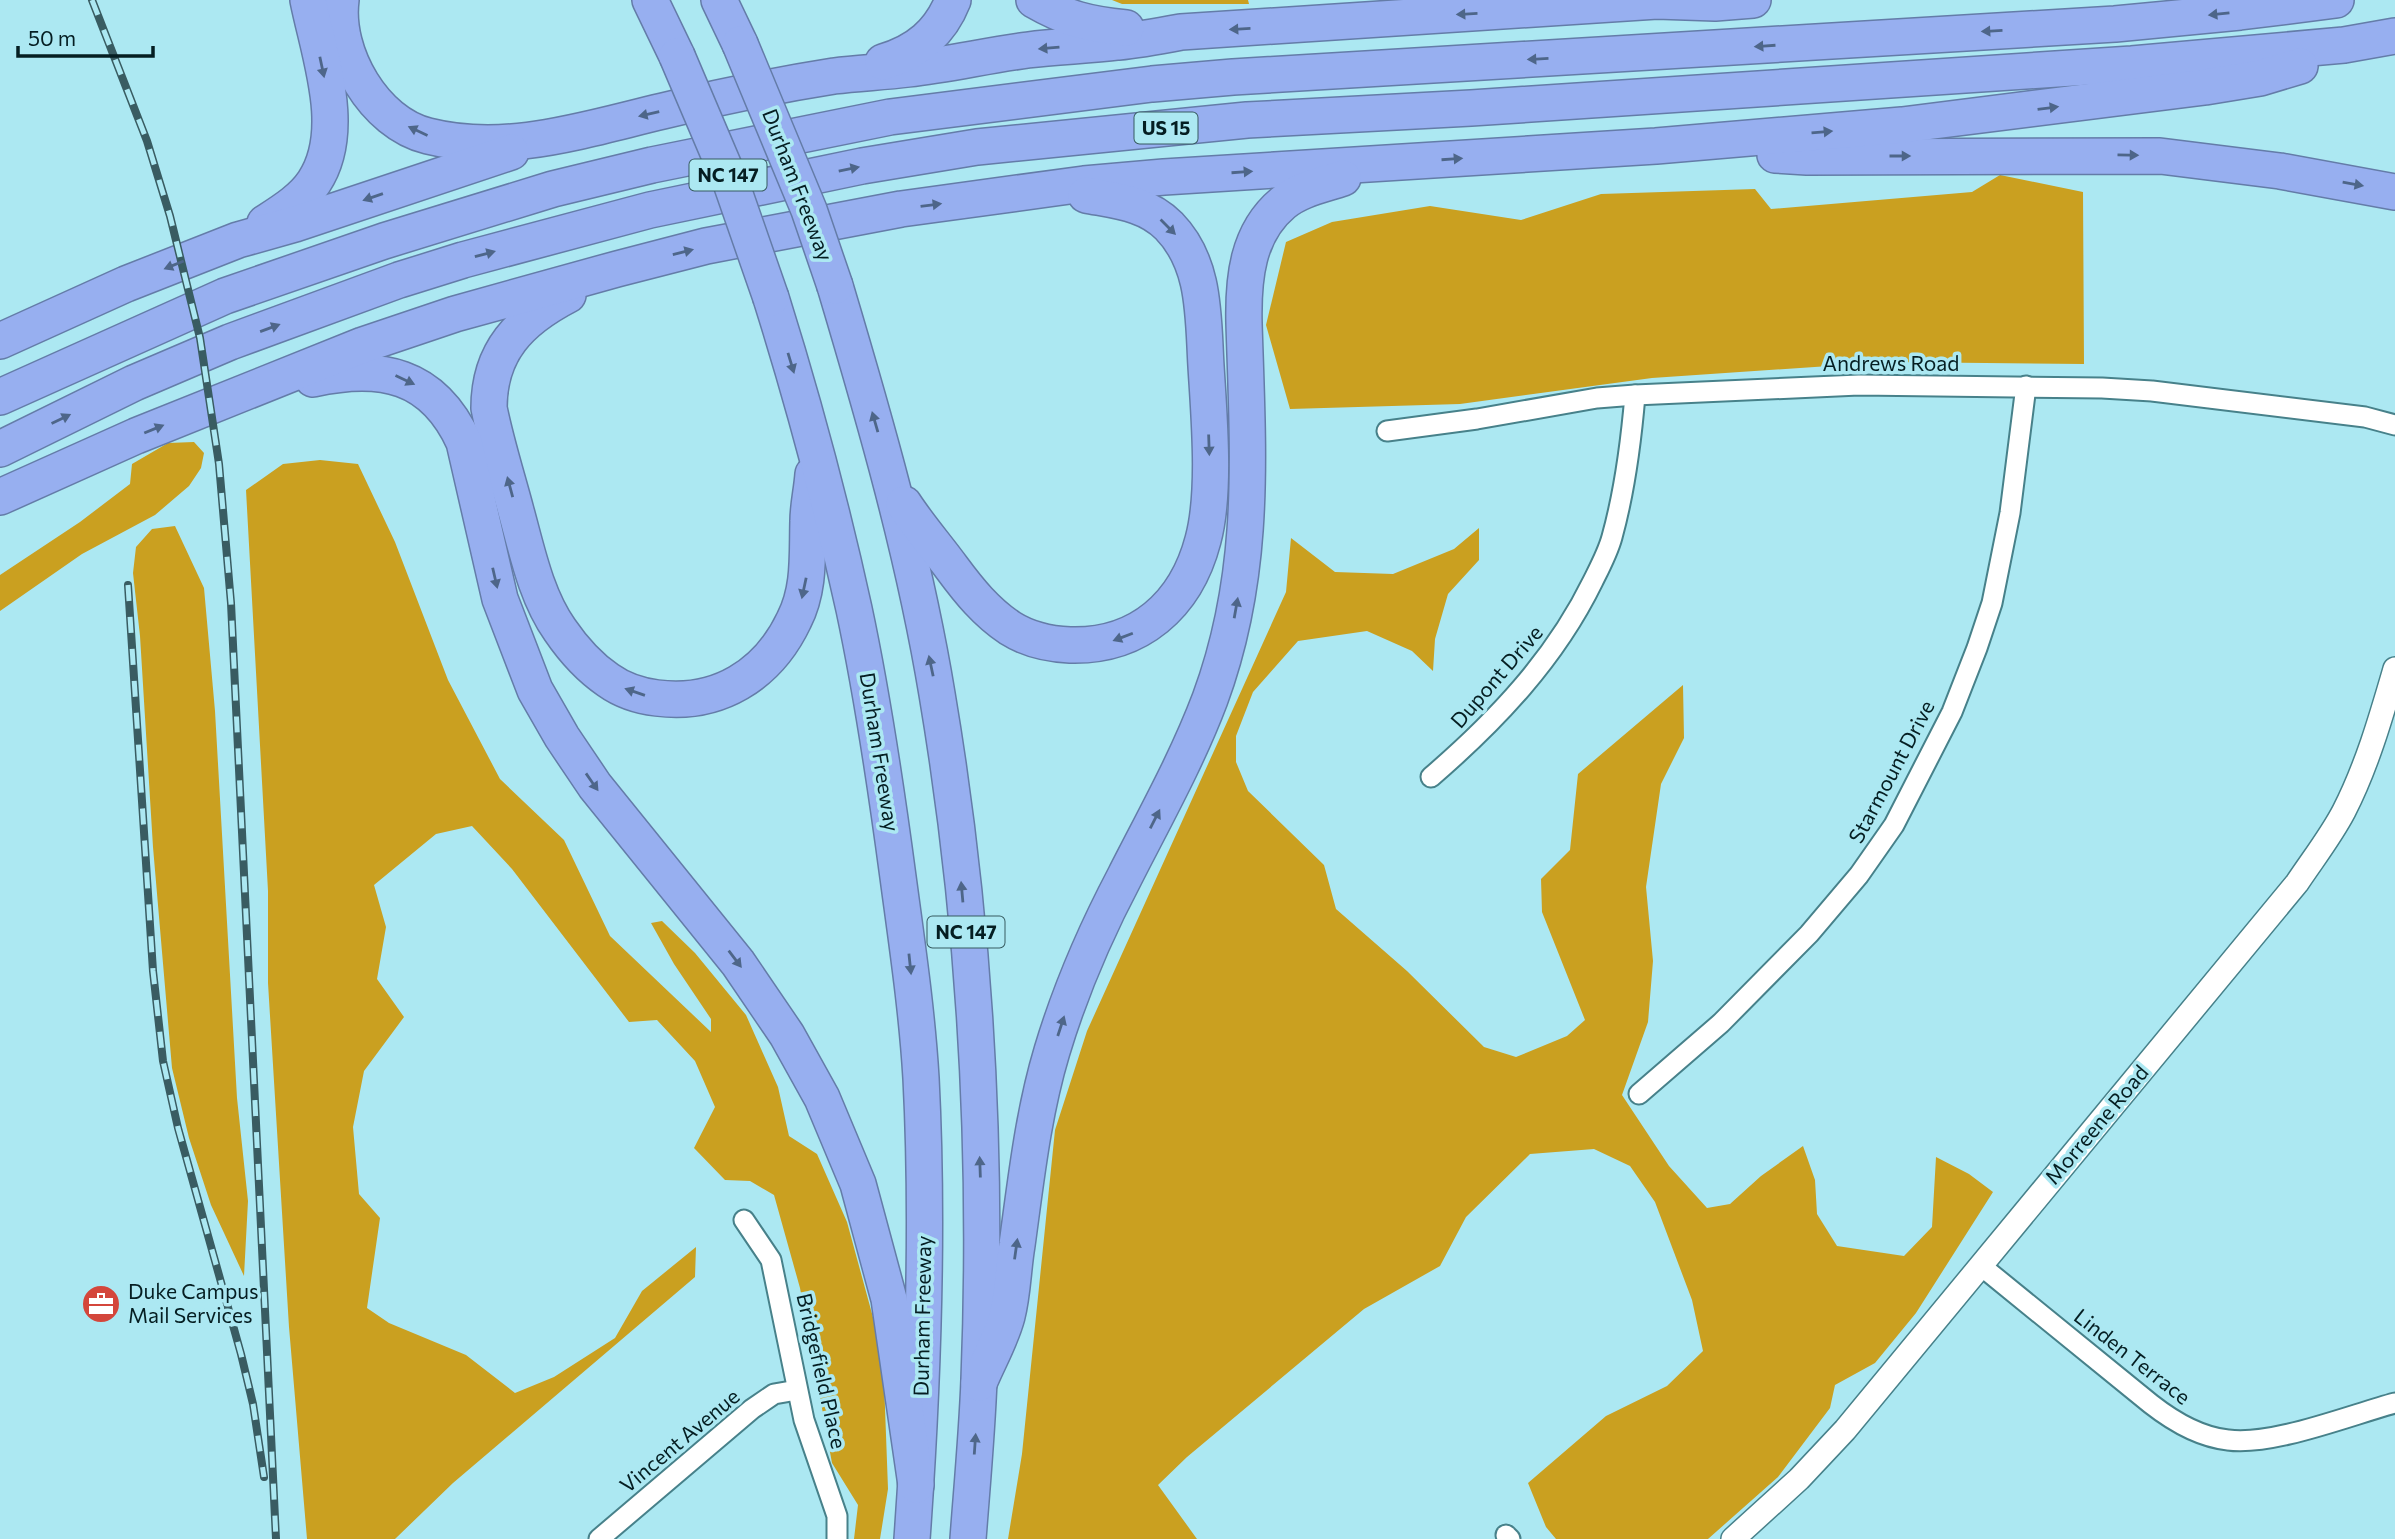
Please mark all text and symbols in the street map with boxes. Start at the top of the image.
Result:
one-way arrow [1456,8,1478,19]
one-way arrow [2208,9,2230,20]
scale bar [18,14,152,58]
one-way arrow [1229,24,1251,35]
text: 50 m [28,25,76,50]
one-way arrow [1981,26,2003,37]
one-way arrow [1754,41,1776,52]
one-way arrow [1038,43,1060,54]
one-way arrow [1527,54,1549,65]
one-way arrow [316,56,327,78]
one-way arrow [2037,102,2059,113]
street label: Durham Freeway [758,105,839,264]
one-way arrow [638,109,660,120]
road number: US 15 [1134,112,1198,144]
one-way arrow [408,126,428,137]
one-way arrow [1811,126,1833,137]
one-way arrow [2117,149,2139,161]
one-way arrow [1889,150,1911,162]
one-way arrow [1442,153,1464,164]
road number: NC 147 [690,160,766,190]
one-way arrow [838,163,860,174]
one-way arrow [1231,167,1253,178]
one-way arrow [2342,179,2364,190]
one-way arrow [362,192,383,203]
one-way arrow [920,199,942,210]
one-way arrow [1160,219,1176,235]
one-way arrow [673,246,695,257]
one-way arrow [474,248,496,259]
one-way arrow [164,259,185,270]
one-way arrow [259,322,280,333]
street label: Andrews Road [1823,350,1959,375]
one-way arrow [787,353,797,374]
one-way arrow [395,374,415,386]
one-way arrow [869,411,879,432]
one-way arrow [51,413,71,424]
one-way arrow [144,423,165,434]
one-way arrow [1203,434,1214,456]
one-way arrow [504,476,515,498]
one-way arrow [489,567,500,589]
one-way arrow [799,577,810,599]
one-way arrow [1231,597,1242,619]
street label: Dupont Drive [1445,620,1547,732]
one-way arrow [1112,632,1133,643]
one-way arrow [926,655,937,677]
street label: Durham Freeway [856,670,905,833]
one-way arrow [625,687,646,697]
street label: Starmount Drive [1843,696,1939,847]
one-way arrow [585,773,599,791]
one-way arrow [1149,809,1160,829]
one-way arrow [957,880,968,902]
road number: NC 147 [928,916,1004,948]
one-way arrow [727,949,742,967]
one-way arrow [904,953,915,975]
one-way arrow [1056,1015,1066,1036]
street label: Morreene Road [2039,1060,2153,1189]
one-way arrow [975,1156,986,1178]
street label: Durham Freeway [908,1235,935,1397]
one-way arrow [1011,1237,1022,1259]
place label: Duke Campus Mail Services [128,1278,259,1327]
office icon: Duke Campus Mail Services [80,1283,122,1325]
street label: Bridgefield Place [792,1290,853,1451]
street label: Linden Terrace [2070,1303,2196,1409]
street label: Vincent Avenue [614,1383,744,1497]
one-way arrow [970,1432,981,1454]

